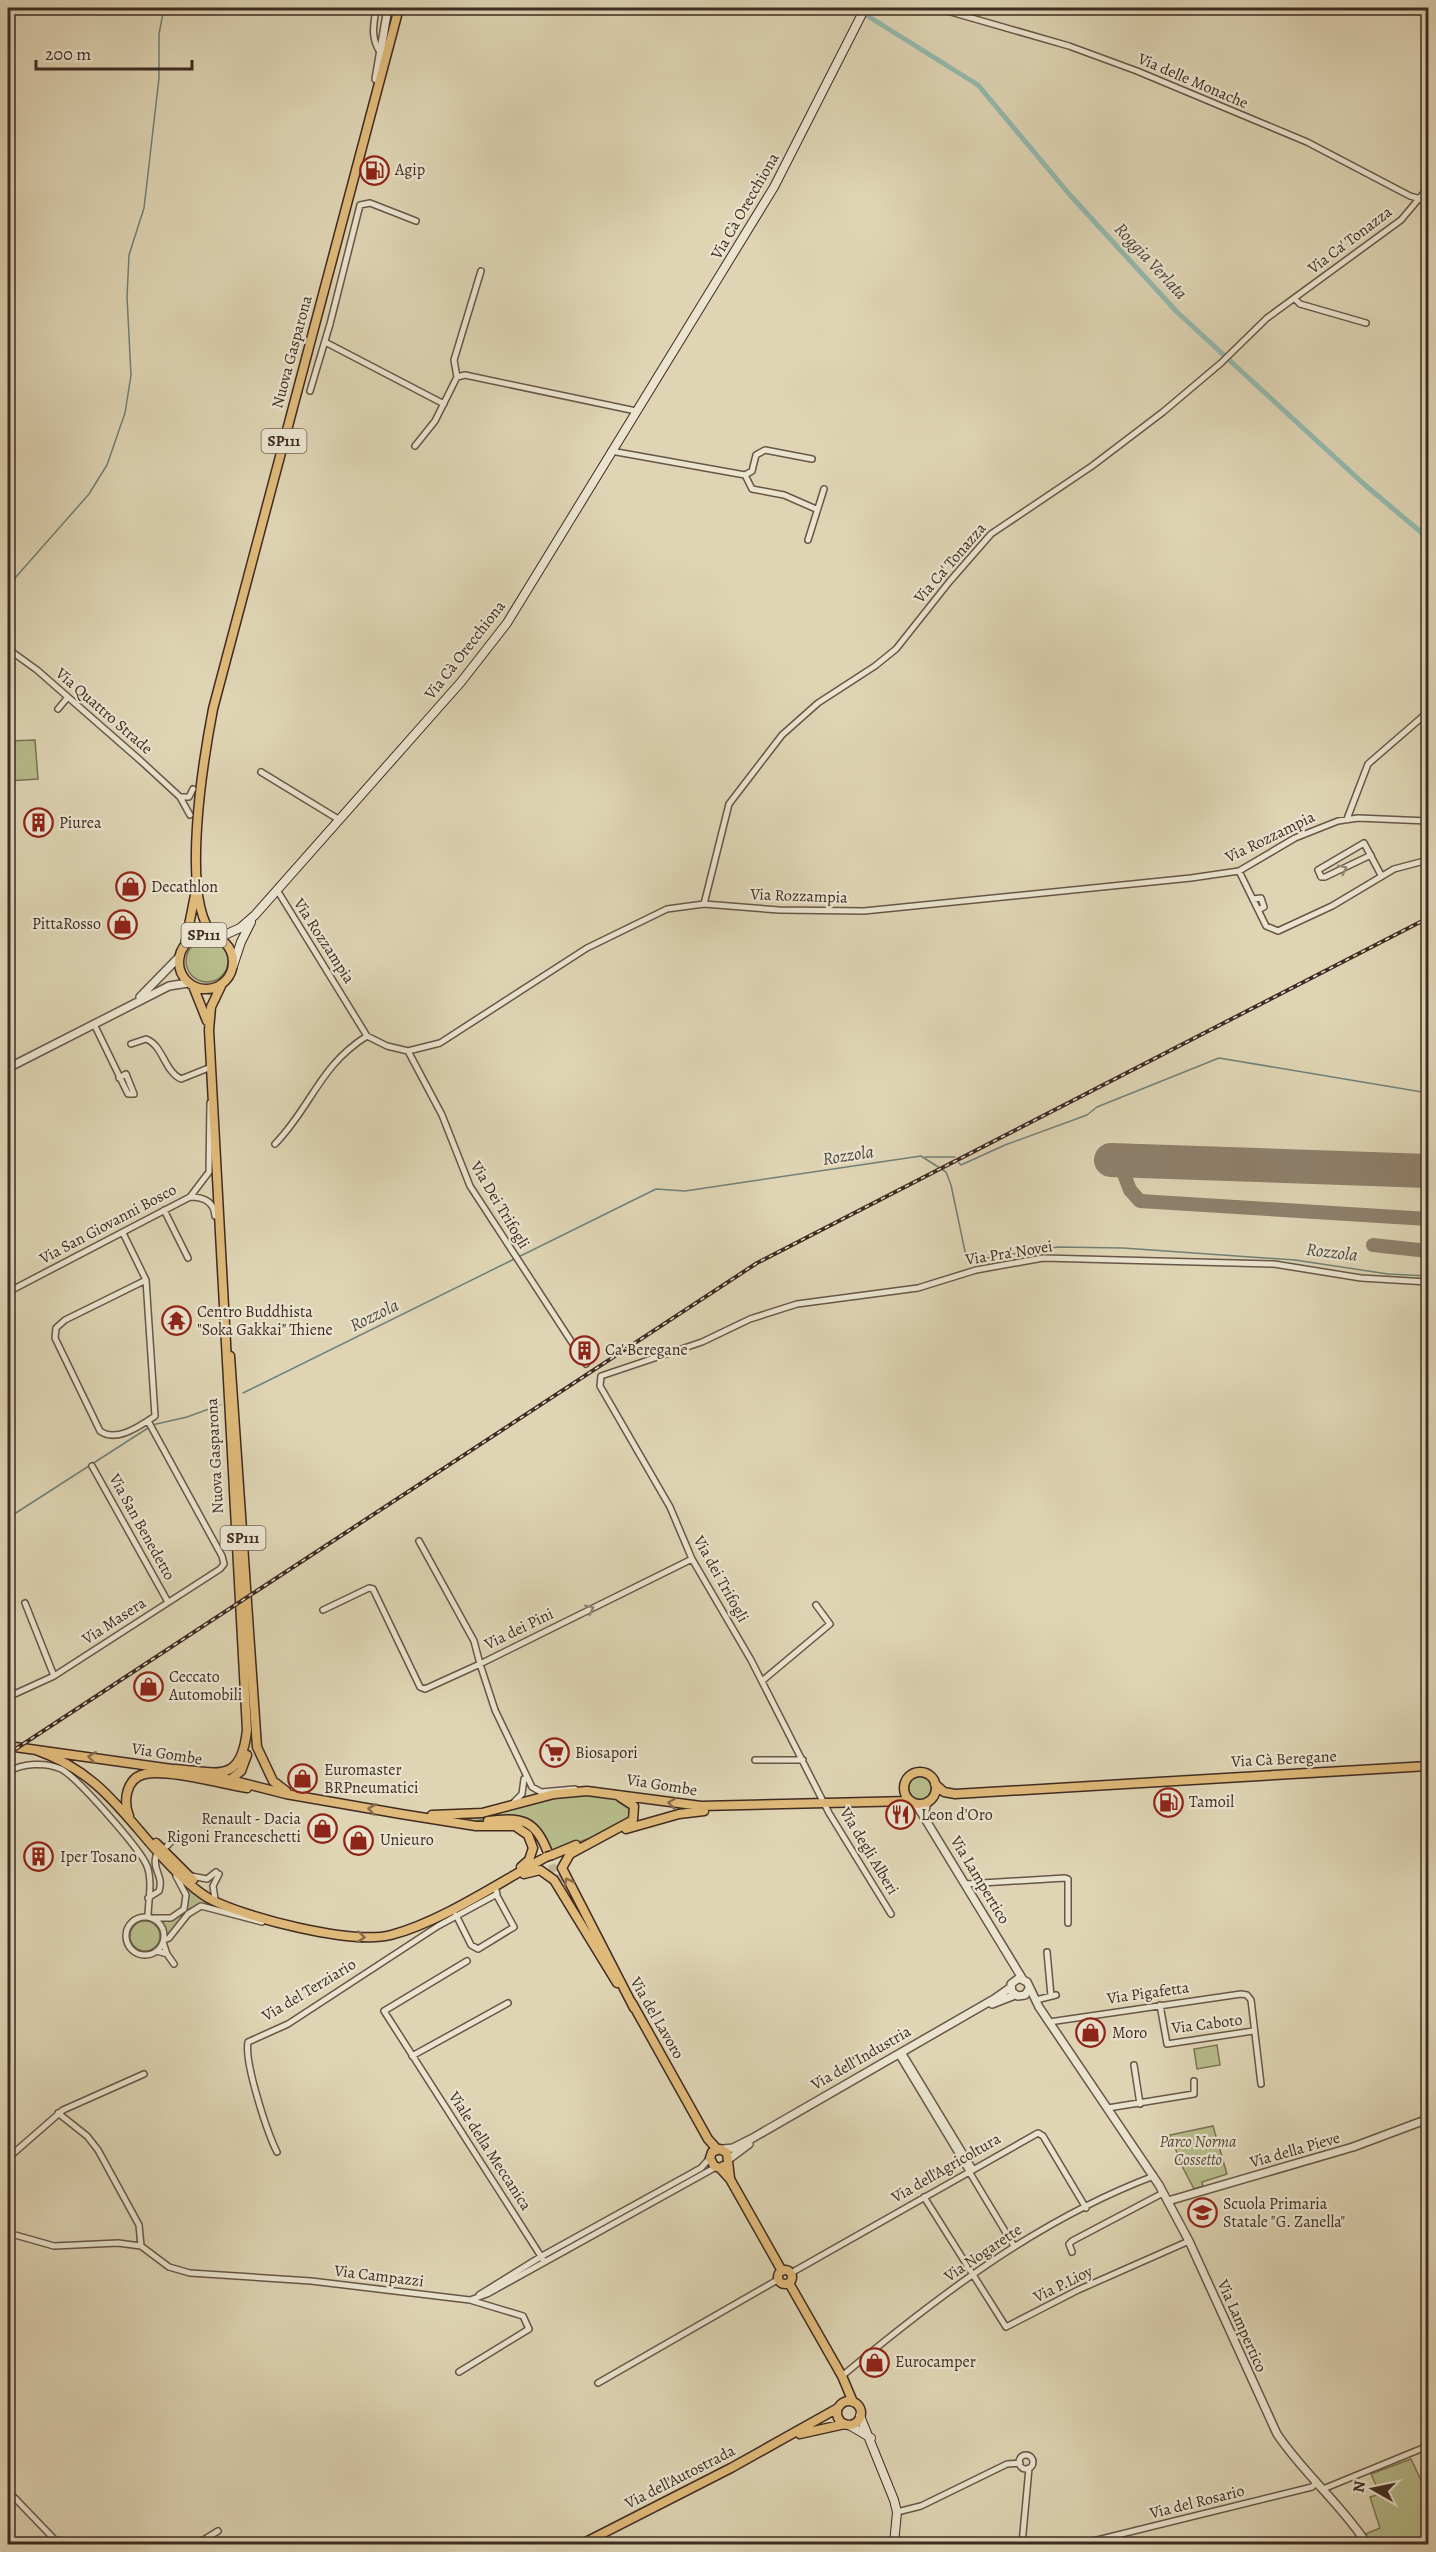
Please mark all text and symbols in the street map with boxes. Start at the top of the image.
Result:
scale bar [36,33,192,71]
text: 200 m [45,42,91,66]
street label: Via delle Monache [1133,47,1252,114]
street label: Via Cà Orecchiona [705,148,785,264]
fuel station icon: Agip [358,154,390,186]
place label: Agip [394,159,425,181]
street label: Via Ca' Tonazza [1303,201,1397,280]
water label: Roggia Verlata [1109,217,1193,305]
street label: Nuova Gasparona [266,293,318,411]
road number: SP111 [262,429,306,453]
street label: Via Ca' Tonazza [908,518,992,609]
street label: Via Cà Orecchiona [419,596,511,705]
street label: Via Quattro Strade [50,662,157,759]
street label: Via Rozzampia [1220,806,1319,869]
building icon: Piurea [22,807,54,839]
place label: Piurea [59,812,102,834]
one-way arrow [1337,864,1348,876]
shop icon: Decathlon [114,871,146,903]
place label: Decathlon [151,876,218,898]
street label: Via Rozzampia [749,883,849,909]
street label: Via Rozzampia [288,893,360,988]
shop icon: PittaRosso [106,908,138,940]
place label: PittaRosso [32,913,101,935]
road number: SP111 [182,923,226,947]
water label: Rozzola [821,1139,875,1171]
street label: Via Dei Trifogli [465,1156,535,1253]
street label: Via San Giovanni Bosco [35,1179,180,1270]
street label: Via Pra' Novei [963,1235,1054,1271]
water label: Rozzola [1305,1237,1359,1267]
water label: Rozzola [345,1293,403,1337]
place label: Centro Buddhista "Soka Gakkai" Thiene [197,1301,333,1341]
temple icon: Centro Buddhista "Soka Gakkai" Thiene [160,1305,192,1337]
building icon: Ca' Beregane [568,1334,600,1366]
place label: Ca' Beregane [605,1339,688,1361]
street label: Nuova Gasparona [201,1397,229,1514]
street label: Via San Benedetto [103,1469,180,1584]
road number: SP111 [220,1526,266,1550]
street label: Via dei Trifogli [688,1531,754,1626]
street label: Via Masera [77,1592,151,1650]
street label: Via dei Pini [480,1603,557,1656]
one-way arrow [584,1605,595,1617]
place label: Ceccato Automobili [168,1666,242,1706]
shop icon: Ceccato Automobili [132,1670,164,1702]
street label: Via Gombe [129,1737,204,1770]
supermarket icon: Biosapori [538,1737,570,1769]
place label: Biosapori [575,1742,638,1764]
street label: Via Cà Beregane [1230,1745,1337,1773]
one-way arrow [87,1752,97,1764]
place label: Euromaster BRPneumatici [324,1759,418,1799]
shop icon: Euromaster BRPneumatici [287,1763,319,1795]
street label: Via Gombe [624,1768,699,1801]
fuel station icon: Tamoil [1152,1786,1184,1818]
place label: Tamoil [1189,1791,1234,1813]
one-way arrow [667,1798,677,1810]
restaurant icon: Leon d'Oro [884,1799,916,1831]
street label: Via degli Alberi [834,1802,904,1899]
one-way arrow [368,1803,378,1816]
place label: Leon d'Oro [921,1804,993,1826]
place label: Renault - Dacia Rigoni Franceschetti [167,1808,302,1848]
shop icon: Renault - Dacia Rigoni Franceschetti [306,1812,338,1844]
shop icon: Unieuro [343,1824,375,1856]
place label: Unieuro [380,1829,434,1851]
street label: Via Lampertico [945,1831,1015,1928]
building icon: Iper Tosano [23,1841,55,1873]
place label: Iper Tosano [60,1846,137,1868]
one-way arrow [564,1878,575,1888]
one-way arrow [356,1930,365,1943]
street label: Via del Terziario [257,1953,360,2027]
street label: Via del Lavoro [624,1972,689,2063]
street label: Via Pigafetta [1104,1976,1191,2010]
street label: Via Caboto [1169,2009,1244,2039]
shop icon: Moro [1075,2017,1107,2049]
street label: Via dell'Industria [806,2020,915,2096]
place label: Moro [1112,2022,1147,2044]
street label: Viale della Meccanica [443,2086,537,2215]
street label: Via della Pieve [1246,2127,1343,2174]
street label: Via dell'Agricoltura [886,2128,1005,2209]
park label: Parco Norma Cossetto [1160,2131,1237,2171]
place label: Scuola Primaria Statale "G. Zanella" [1223,2193,1346,2233]
school or university icon: Scuola Primaria Statale "G. Zanella" [1186,2197,1218,2229]
street label: Via Nogarette [939,2219,1026,2288]
street label: Via Campazzi [332,2259,425,2292]
street label: Via P.Lioy [1029,2260,1097,2308]
street label: Via Lampertico [1211,2275,1272,2376]
shop icon: Eurocamper [858,2346,890,2378]
place label: Eurocamper [895,2351,976,2373]
street label: Via dell'Autostrada [620,2439,739,2515]
north arrow [1343,2459,1403,2519]
text: N [1347,2479,1371,2494]
street label: Via del Rosario [1146,2480,1247,2525]

